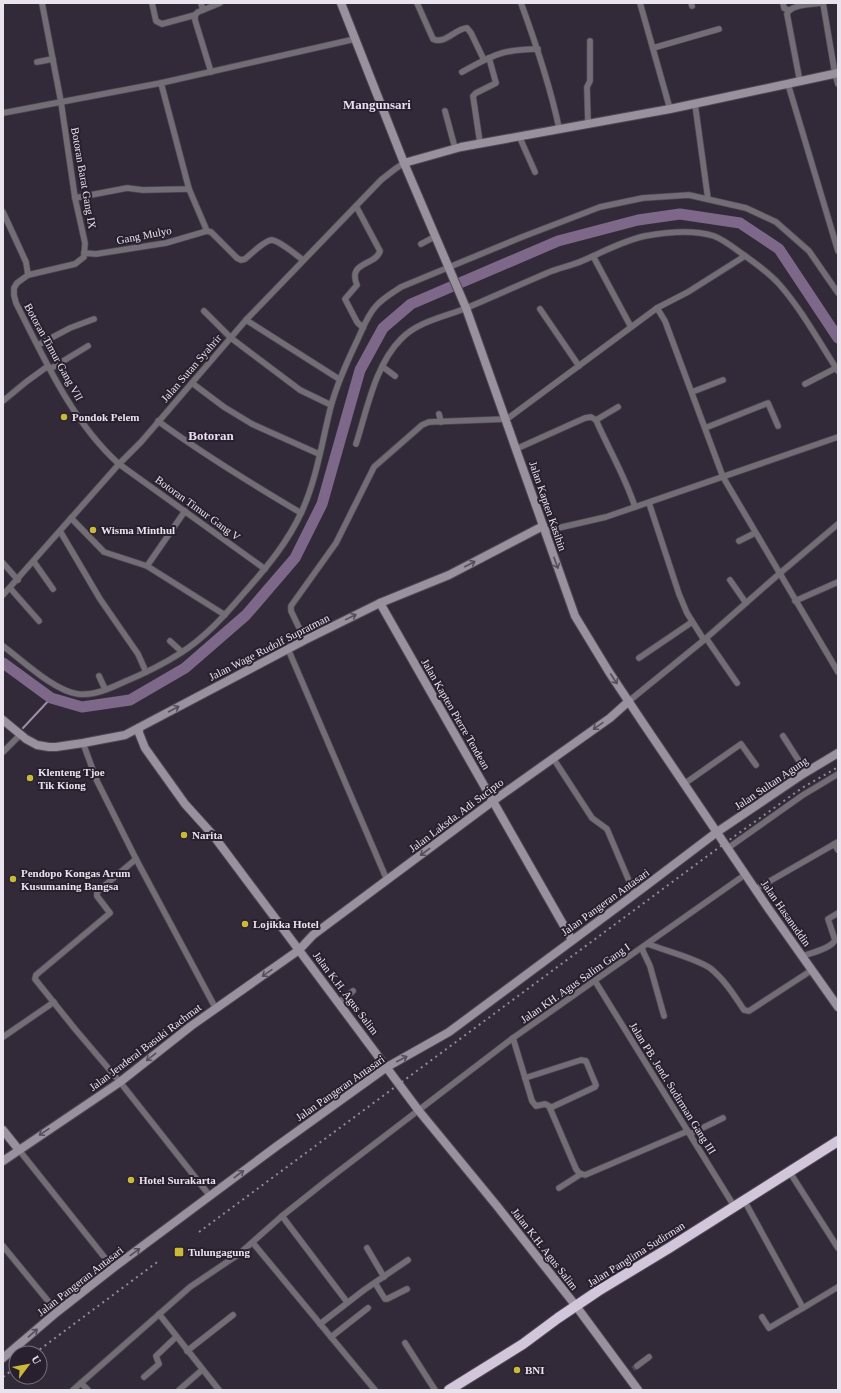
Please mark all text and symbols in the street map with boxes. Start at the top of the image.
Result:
district label: Mangunsari [343,97,411,112]
street label: Botoran Barat Gang IX [69,126,99,230]
street label: Gang Mulyo [115,224,173,246]
street label: Botoran Timur Gang VII [22,301,86,403]
street label: Jalan Sutan Syahrir [158,332,224,404]
place label: Pondok Pelem [72,411,140,423]
marker: Pondok Pelem [59,412,69,422]
district label: Botoran [188,428,235,443]
street label: Jalan Kapten Kasihin [527,460,569,553]
street label: Botoran Timur Gang V [153,473,243,543]
place label: Wisma Minthul [101,524,175,536]
marker: Wisma Minthul [88,525,98,535]
one-way arrow [553,556,561,568]
one-way arrow [464,560,476,567]
street label: Jalan Wage Rudolf Supratman [207,611,332,683]
one-way arrow [345,613,357,620]
street label: Jalan Kapten Pierre Tendean [419,657,493,772]
one-way arrow [610,673,618,684]
one-way arrow [168,705,180,713]
one-way arrow [593,722,604,730]
street label: Jalan Sultan Agung [732,754,810,812]
place label: Klenteng Tjoe Tik Kiong [38,766,105,791]
marker: Klenteng Tjoe Tik Kiong [25,773,35,783]
street label: Jalan Laksda. Adi Sucipto [407,775,506,854]
place label: Narita [192,829,223,841]
marker: Narita [179,830,189,840]
one-way arrow [420,847,431,856]
street label: Jalan Pangeran Antasari [559,866,651,938]
place label: Pendopo Kongas Arum Kusumaning Bangsa [21,867,130,892]
marker: Pendopo Kongas Arum Kusumaning Bangsa [8,874,18,884]
street label: Jalan Hasanuddin [759,878,814,949]
place label: Lojikka Hotel [253,918,319,930]
marker: Lojikka Hotel [240,919,250,929]
street label: Jalan KH. Agus Salim Gang I [518,940,632,1025]
street label: Jalan K.H. Agus Salim [311,949,381,1037]
one-way arrow [262,969,273,977]
street label: Jalan Jenderal Basuki Rachmat [87,1001,203,1093]
street label: Jalan PB. Jend. Sudirman Gang III [627,1020,719,1156]
one-way arrow [145,1053,156,1062]
street label: Jalan Pangeran Antasari [293,1053,387,1123]
one-way arrow [396,1055,408,1062]
one-way arrow [39,1128,50,1136]
one-way arrow [233,1170,244,1179]
place label: Hotel Surakarta [139,1174,216,1186]
marker: Hotel Surakarta [126,1175,136,1185]
street label: Jalan K.H. Agus Salim [509,1206,581,1293]
street label: Jalan Panglima Sudirman [585,1219,687,1289]
street label: Jalan Pangeran Antasari [35,1244,125,1318]
marker: Tulungagung [173,1246,185,1258]
place label: Tulungagung [188,1246,250,1258]
one-way arrow [129,1248,140,1256]
one-way arrow [28,1328,38,1337]
north arrow [8,1345,48,1385]
text: U [29,1353,44,1366]
place label: BNI [525,1364,545,1376]
marker: BNI [512,1365,522,1375]

